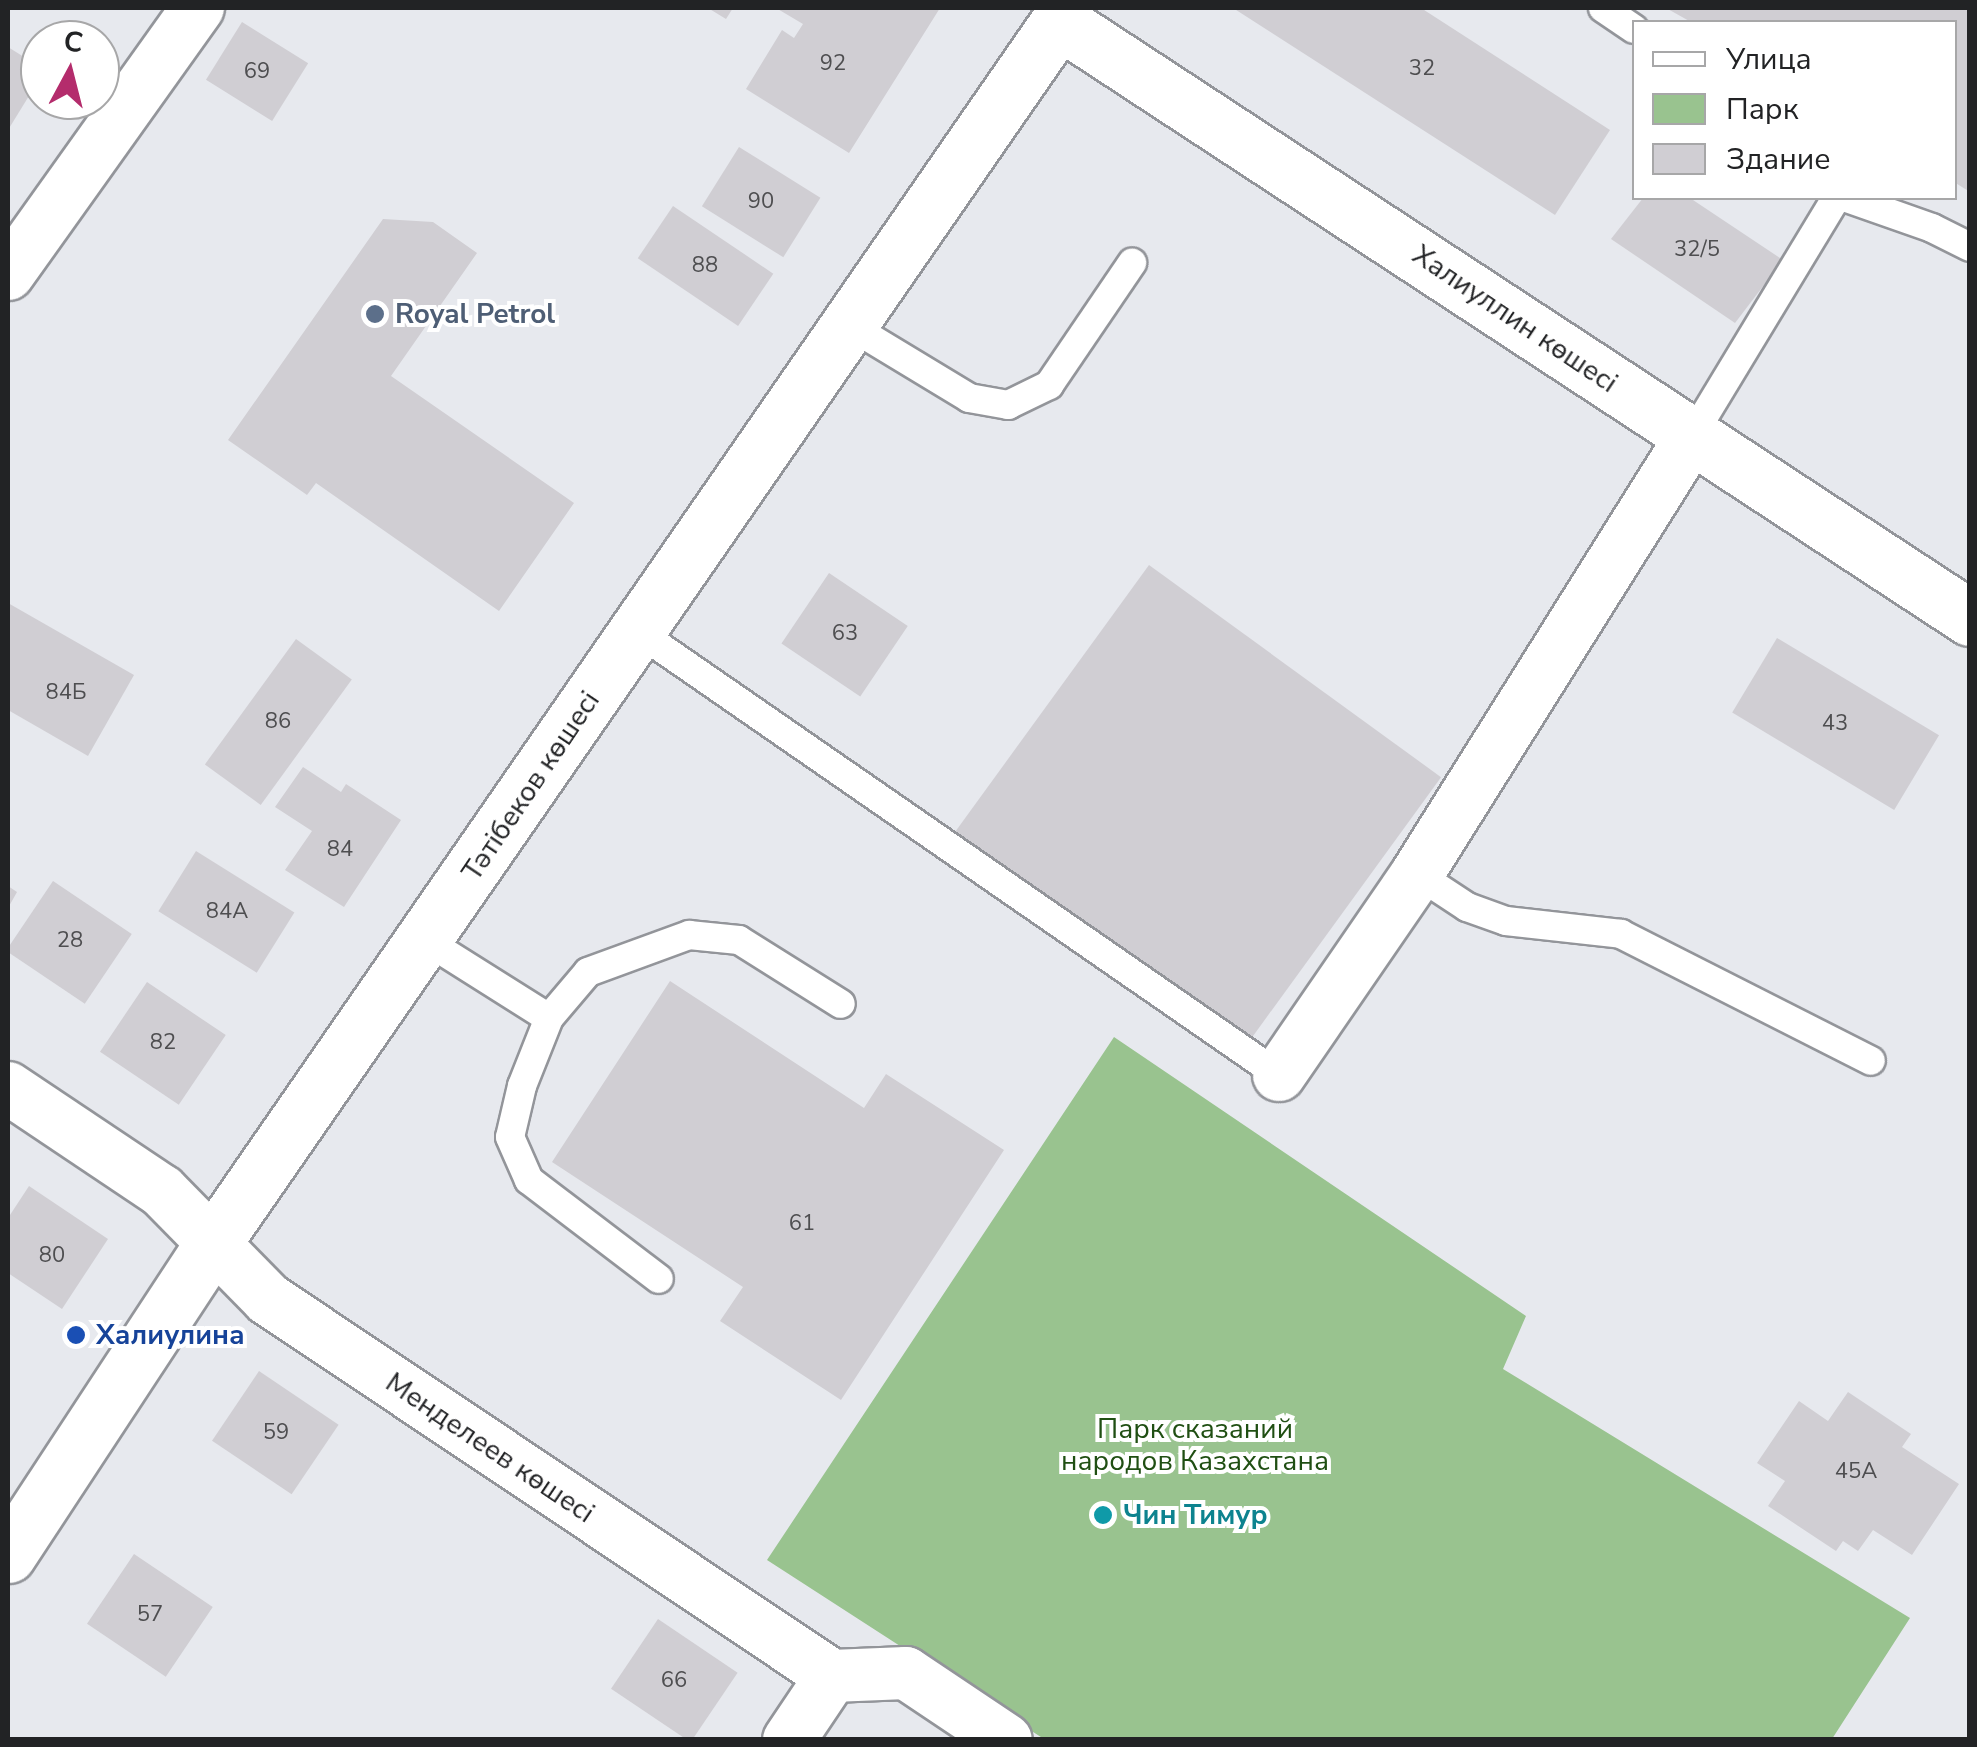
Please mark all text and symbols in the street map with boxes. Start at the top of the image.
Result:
north arrow [20,20,120,120]
legend [1632,20,1957,200]
text: С [62,22,85,62]
text: Улица [1726,39,1812,80]
house number: 92 [820,51,846,77]
house number: 32 [1409,56,1435,82]
house number: 69 [244,59,270,85]
text: Парк [1726,89,1798,130]
text: Здание [1726,139,1831,180]
house number: 90 [748,189,774,215]
house number: 32/5 [1674,237,1720,263]
street label: Халиуллин көшесі [1406,238,1624,400]
house number: 88 [692,253,718,279]
place label: Royal Petrol [395,297,555,331]
marker: Royal Petrol [364,303,386,325]
house number: 63 [832,621,858,647]
house number: 84Б [46,680,86,706]
street label: Тәтібеков көшесі [455,685,607,887]
house number: 86 [265,709,291,735]
house number: 43 [1822,711,1848,737]
house number: 84 [327,837,353,863]
house number: 84А [206,899,248,925]
house number: 28 [57,928,83,954]
house number: 82 [150,1030,176,1056]
house number: 61 [789,1211,815,1237]
house number: 80 [39,1243,65,1269]
place label: Халиулина [96,1318,245,1352]
marker: Халиулина [65,1324,87,1346]
street label: Менделеев көшесі [379,1366,601,1530]
park label: Парк сказаний народов Казахстана [1061,1412,1329,1478]
house number: 59 [263,1420,289,1446]
house number: 45А [1835,1459,1877,1485]
place label: Чин Тимур [1123,1498,1268,1532]
marker: Чин Тимур [1092,1504,1114,1526]
house number: 57 [137,1602,163,1628]
house number: 66 [661,1668,687,1694]

